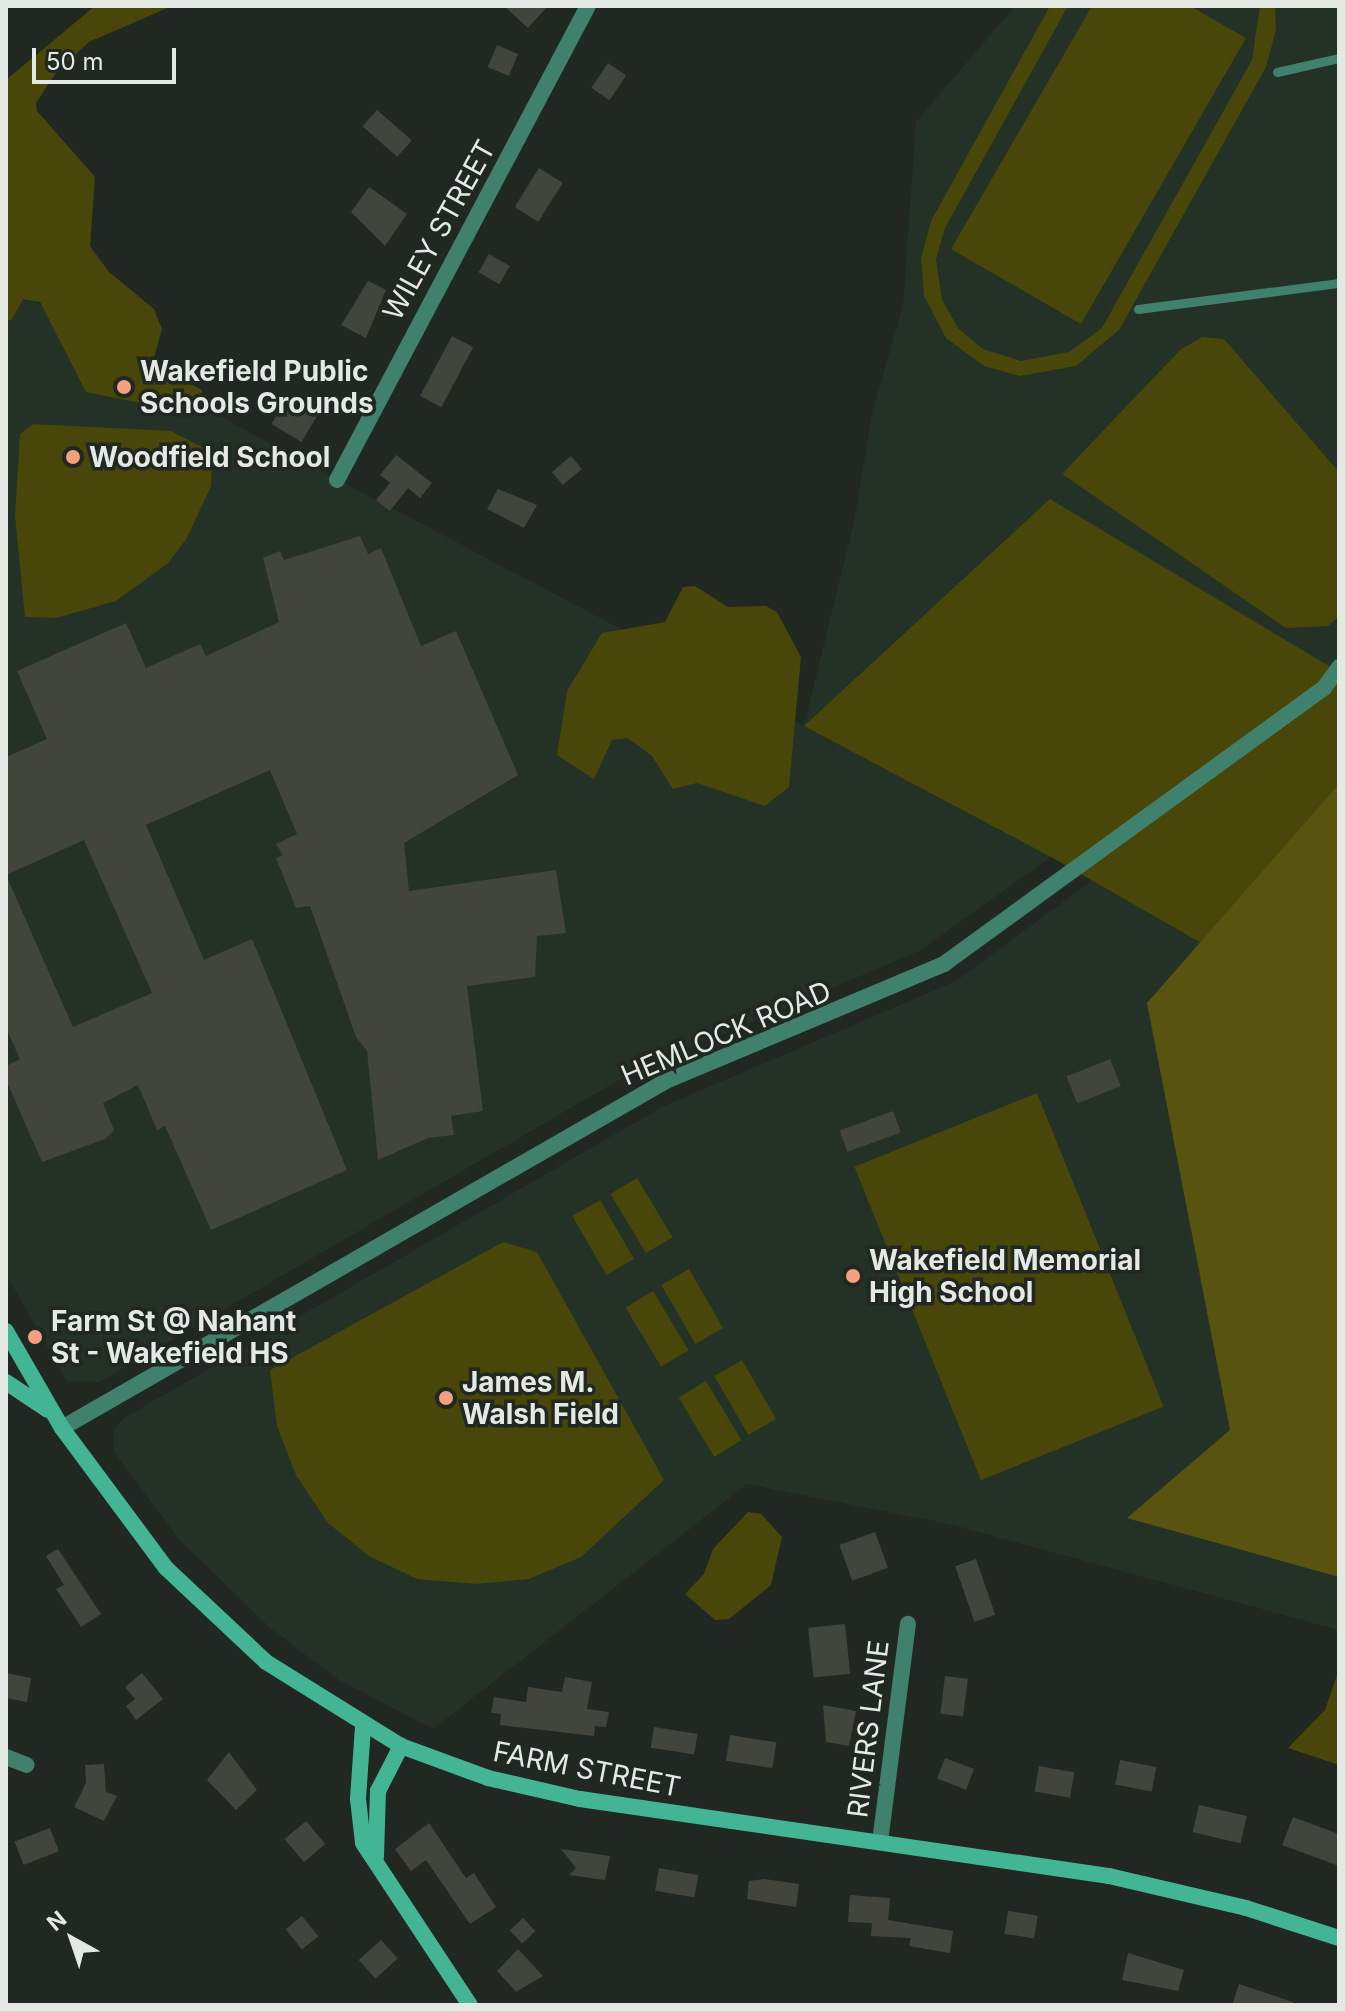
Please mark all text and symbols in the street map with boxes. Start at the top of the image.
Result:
scale bar [36,32,180,82]
text: 50 m [46,47,104,76]
street label: WILEY STREET [376,134,502,326]
place label: Wakefield Public Schools Grounds [140,354,374,420]
marker: Wakefield Public Schools Grounds [115,378,133,396]
place label: Woodfield School [89,440,330,474]
marker: Woodfield School [64,448,82,466]
street label: HEMLOCK ROAD [616,974,836,1092]
place label: Wakefield Memorial High School [869,1243,1141,1309]
marker: Wakefield Memorial High School [844,1267,862,1285]
place label: Farm St @ Nahant St - Wakefield HS [51,1304,296,1370]
marker: Farm St @ Nahant St - Wakefield HS [26,1328,44,1346]
place label: James M. Walsh Field [462,1365,619,1431]
marker: James M. Walsh Field [437,1389,455,1407]
street label: RIVERS LANE [840,1638,896,1820]
street label: FARM STREET [490,1734,684,1804]
north arrow [32,1899,112,1979]
text: N [42,1905,71,1936]

